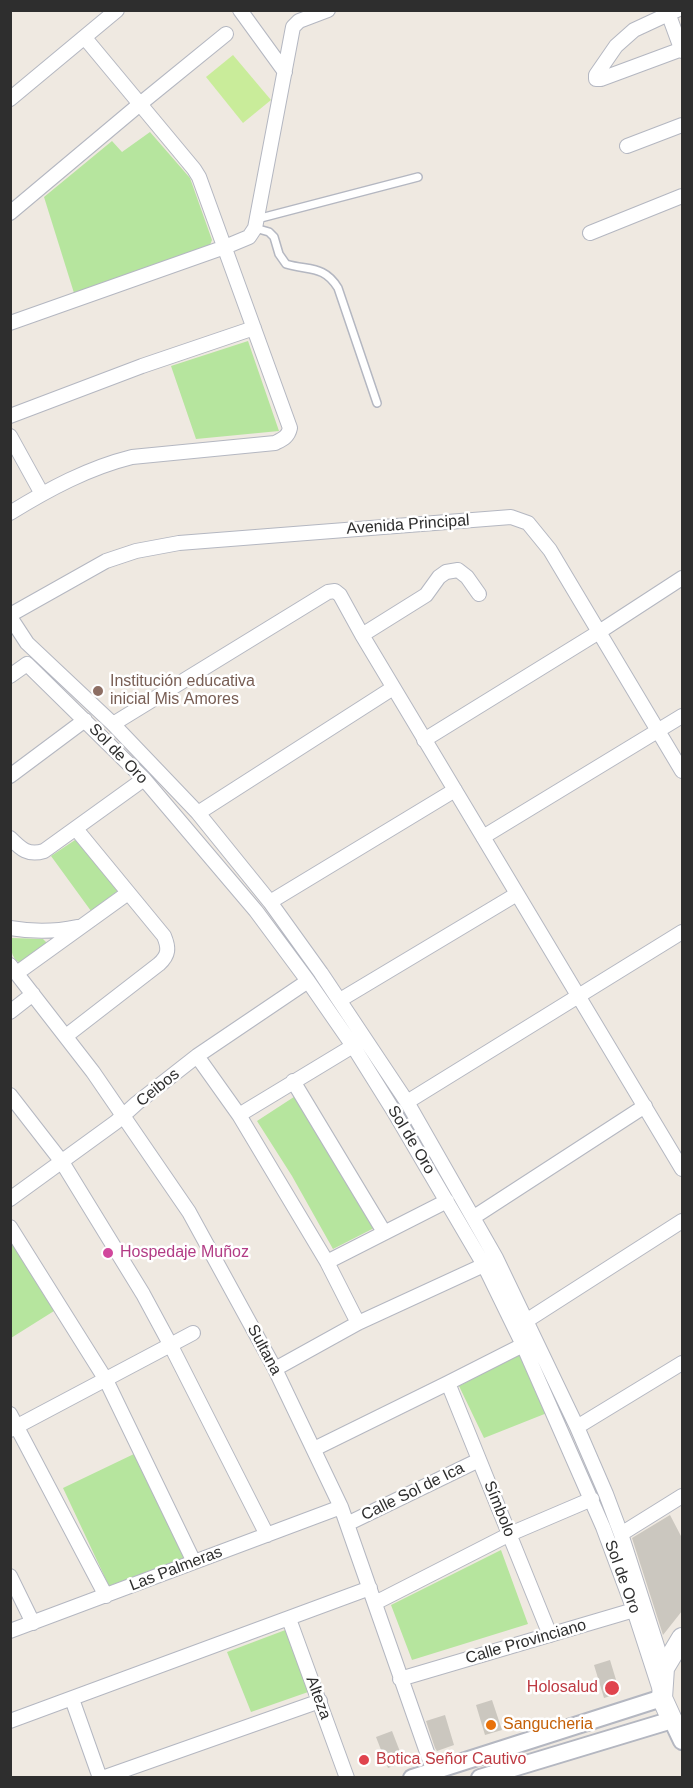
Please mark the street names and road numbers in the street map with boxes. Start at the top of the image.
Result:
street label: Avenida Principal [346,511,470,539]
street label: Sol de Oro [85,720,151,788]
street label: Ceibos [133,1065,183,1111]
street label: Sol de Oro [383,1102,439,1178]
street label: Sultana [243,1322,285,1378]
street label: Calle Sol de Ica [358,1459,468,1525]
street label: Símbolo [479,1478,519,1540]
street label: Sol de Oro [600,1538,644,1616]
street label: Las Palmeras [127,1543,225,1595]
street label: Calle Provinciano [464,1616,588,1668]
street label: Alteza [301,1674,335,1722]

